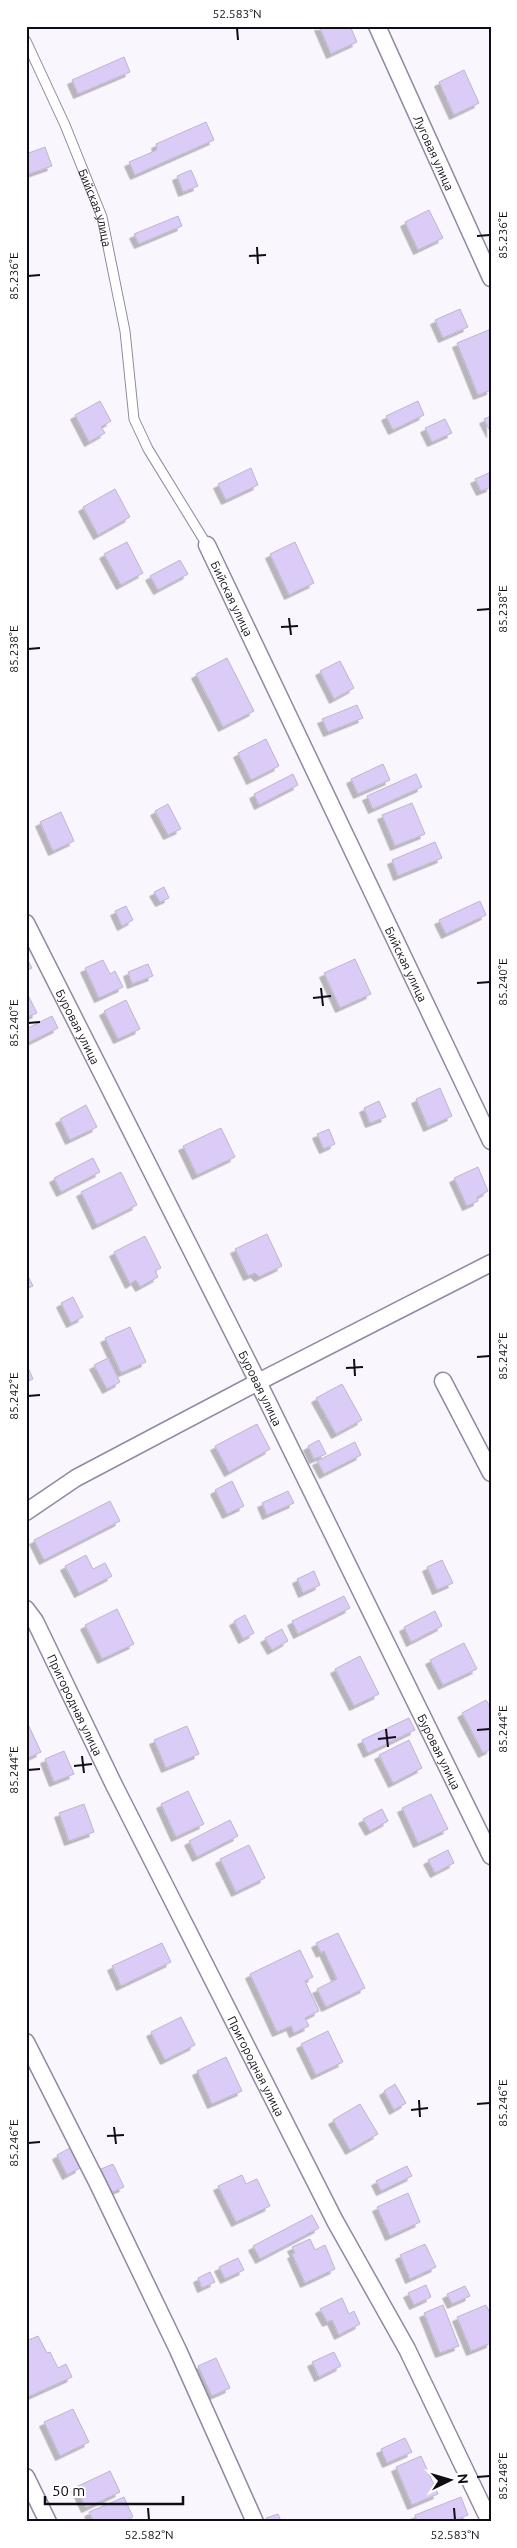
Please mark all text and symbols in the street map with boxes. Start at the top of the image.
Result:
text: 52.583°N [212,7,262,20]
street label: Луговая улица [412,113,457,192]
street label: Бийская улица [77,167,114,248]
text: 85.236°E [496,211,509,259]
text: 85.236°E [7,252,20,300]
street label: Бийская улица [209,559,256,638]
text: 85.238°E [496,585,509,633]
text: 85.238°E [7,625,20,673]
street label: Бийская улица [383,924,430,1004]
text: 85.240°E [496,958,509,1006]
street label: Буровая улица [54,987,103,1066]
text: 85.240°E [7,999,20,1047]
text: 85.242°E [496,1332,509,1380]
street label: Буровая улица [237,1348,285,1428]
text: 85.242°E [7,1372,20,1420]
street label: Пригородная улица [45,1652,105,1757]
text: 85.244°E [496,1705,509,1753]
street label: Буровая улица [416,1712,464,1791]
text: 85.244°E [7,1746,20,1794]
street label: Пригородная улица [226,2014,287,2118]
text: 85.246°E [496,2079,509,2127]
text: 85.246°E [7,2119,20,2167]
text: 85.248°E [496,2452,509,2500]
north arrow [424,2456,474,2506]
scale bar [45,2473,182,2505]
text: N [455,2473,471,2485]
text: 50 m [52,2482,85,2499]
text: 52.582°N [124,2528,174,2541]
text: 52.583°N [430,2528,480,2541]

